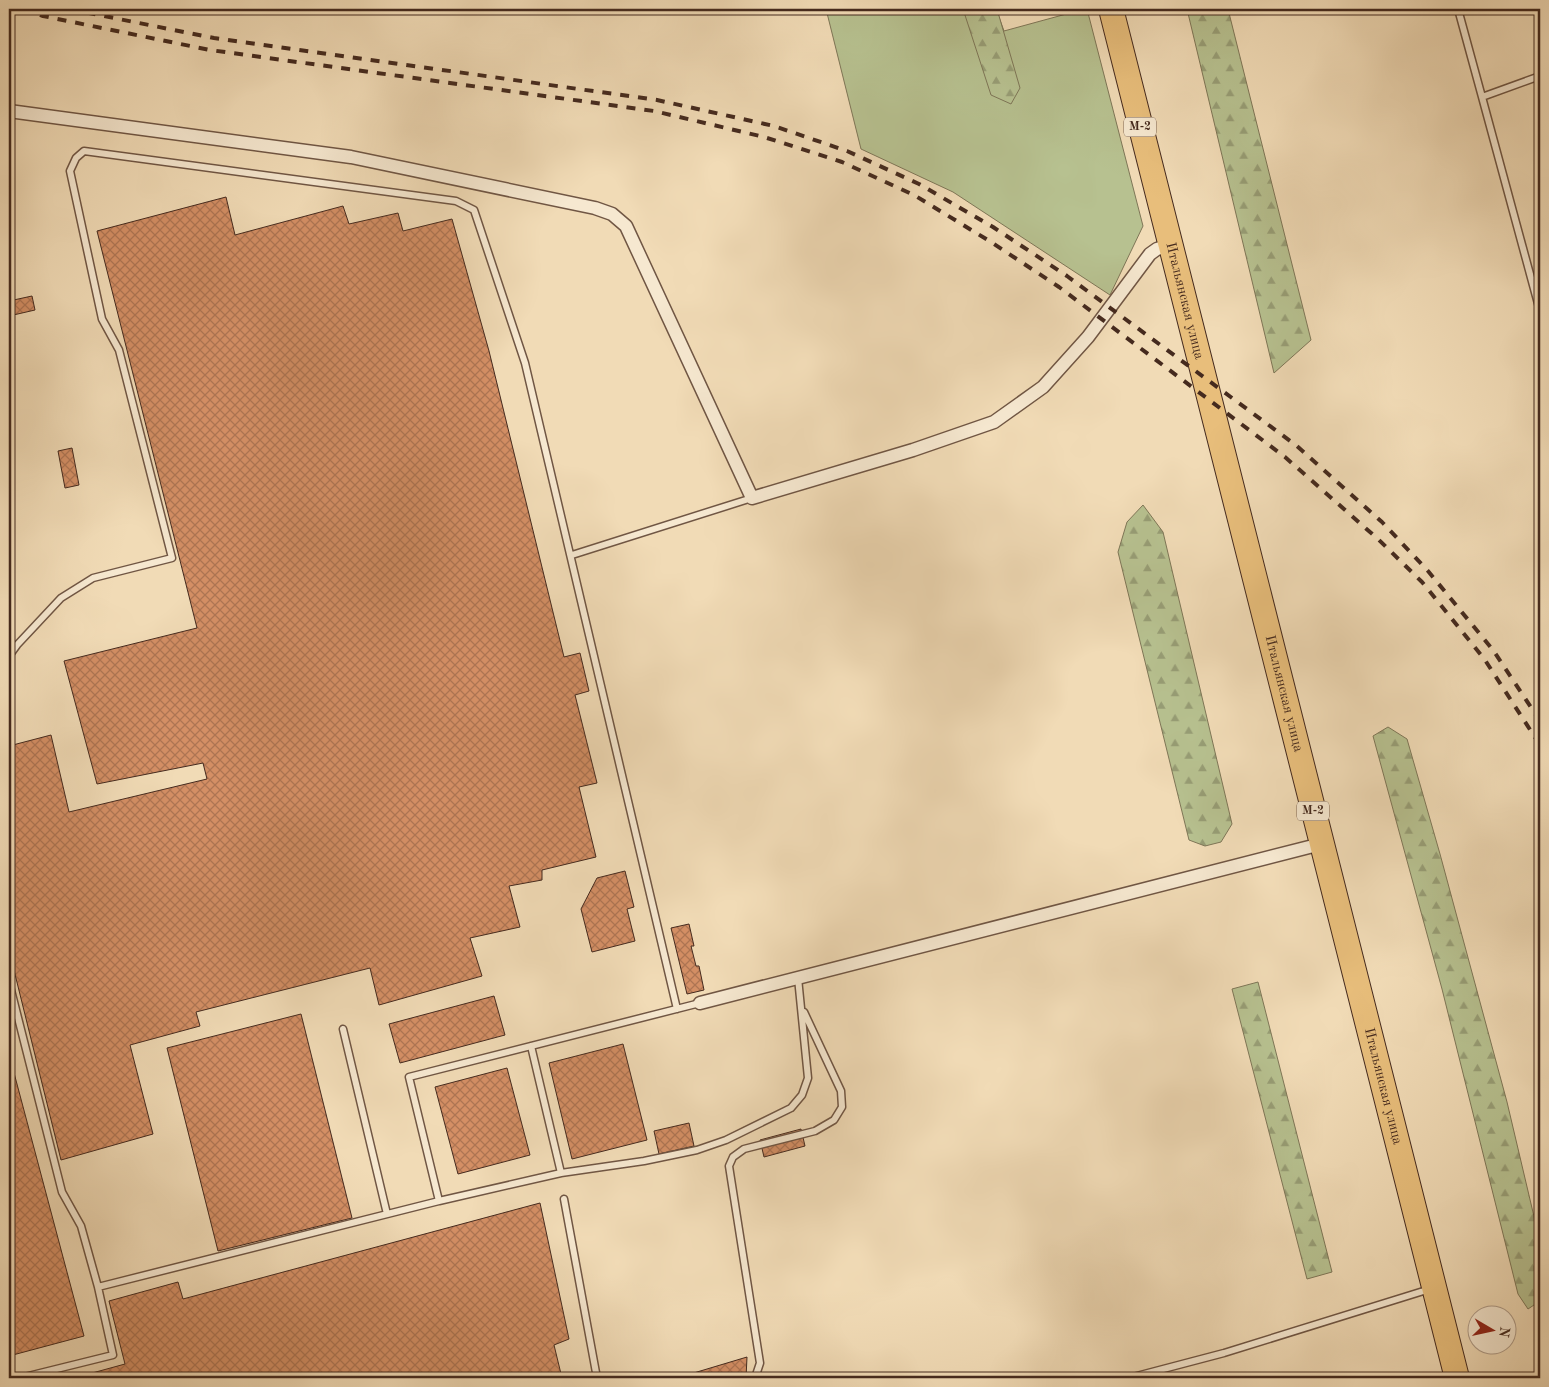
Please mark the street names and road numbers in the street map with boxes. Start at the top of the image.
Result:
road number: М-2 [1124,118,1156,136]
street label: Итальянская улица [1163,241,1206,361]
street label: Итальянская улица [1263,634,1306,753]
road number: М-2 [1297,801,1329,820]
street label: Итальянская улица [1362,1026,1405,1146]

